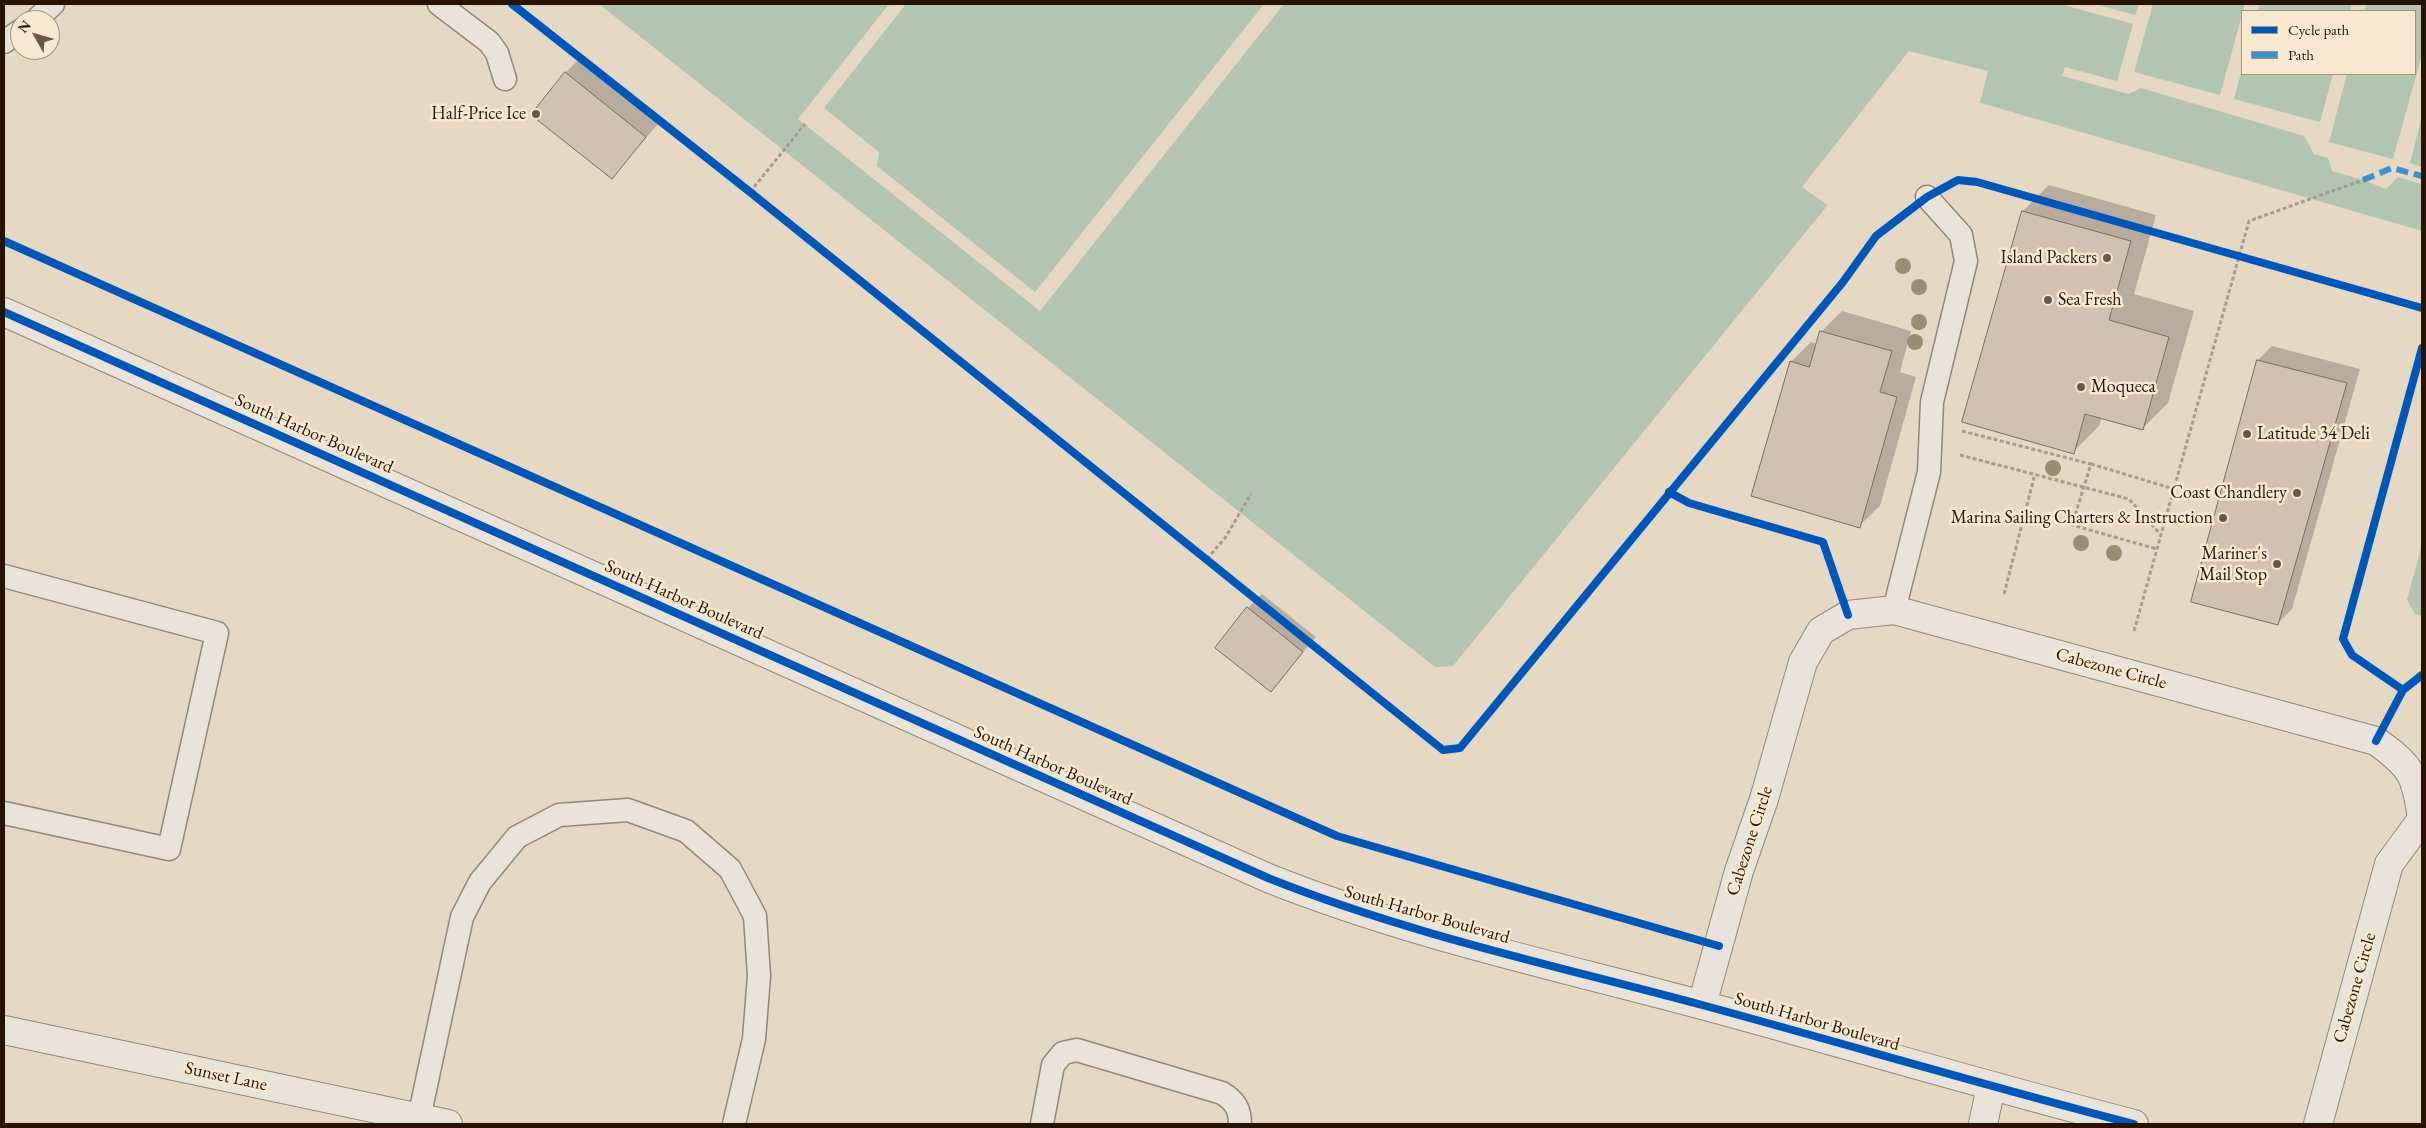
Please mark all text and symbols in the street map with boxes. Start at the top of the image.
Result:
north arrow [10,10,60,60]
legend [2241,10,2416,75]
text: N [13,16,35,36]
text: Cycle path [2288,20,2349,39]
text: Path [2288,45,2314,64]
place label: Half-Price Ice [431,103,526,125]
marker: Half-Price Ice [530,108,542,120]
place label: Island Packers [2001,247,2097,269]
marker: Island Packers [2101,252,2113,264]
place label: Sea Fresh [2058,289,2122,311]
marker: Sea Fresh [2042,294,2054,306]
place label: Moqueca [2091,376,2156,398]
marker: Moqueca [2075,381,2087,393]
street label: South Harbor Boulevard [231,389,397,479]
place label: Latitude 34 Deli [2257,423,2370,445]
marker: Latitude 34 Deli [2241,428,2253,440]
place label: Coast Chandlery [2170,482,2287,504]
marker: Coast Chandlery [2291,487,2303,499]
place label: Marina Sailing Charters & Instruction [1951,507,2213,529]
marker: Marina Sailing Charters & Instruction [2217,512,2229,524]
place label: Mariner's Mail Stop [2199,543,2267,586]
street label: South Harbor Boulevard [601,555,767,645]
marker: Mariner's Mail Stop [2271,558,2283,570]
street label: Cabezone Circle [2053,644,2169,694]
street label: South Harbor Boulevard [970,721,1136,811]
street label: Cabezone Circle [1722,783,1778,899]
street label: South Harbor Boulevard [1342,881,1512,949]
street label: Cabezone Circle [2329,930,2381,1046]
street label: South Harbor Boulevard [1732,988,1902,1056]
street label: Sunset Lane [183,1058,269,1096]

